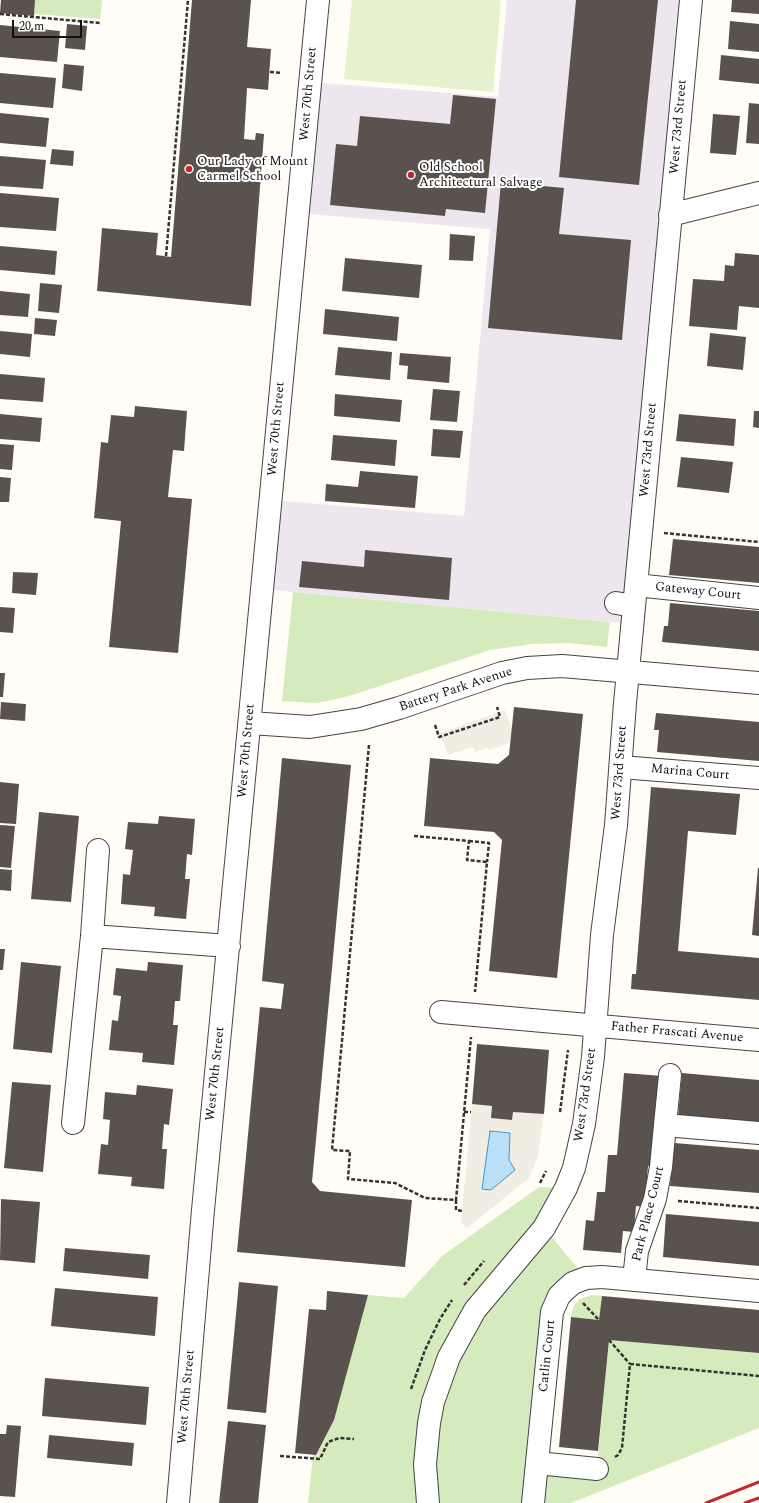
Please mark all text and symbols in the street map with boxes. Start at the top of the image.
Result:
scale bar [14,12,84,38]
text: 20 m [19,17,44,36]
street label: West 70th Street [297,46,321,142]
street label: West 73rd Street [667,79,691,175]
place label: Our Lady of Mount Carmel School [197,154,308,185]
place label: Old School Architectural Salvage [419,160,542,191]
marker: Our Lady of Mount Carmel School [184,164,194,174]
marker: Old School Architectural Salvage [406,170,416,180]
street label: West 70th Street [265,381,289,477]
street label: West 73rd Street [637,402,661,498]
street label: Gateway Court [654,580,742,604]
street label: Battery Park Avenue [397,664,515,716]
street label: West 70th Street [235,703,259,799]
street label: West 73rd Street [609,725,631,821]
street label: Marina Court [650,762,730,784]
street label: Father Frascati Avenue [610,1019,744,1047]
street label: West 70th Street [203,1026,229,1122]
street label: West 73rd Street [572,1047,600,1143]
street label: Park Place Court [630,1165,668,1263]
street label: Catlin Court [536,1319,560,1393]
street label: West 70th Street [175,1349,199,1445]

